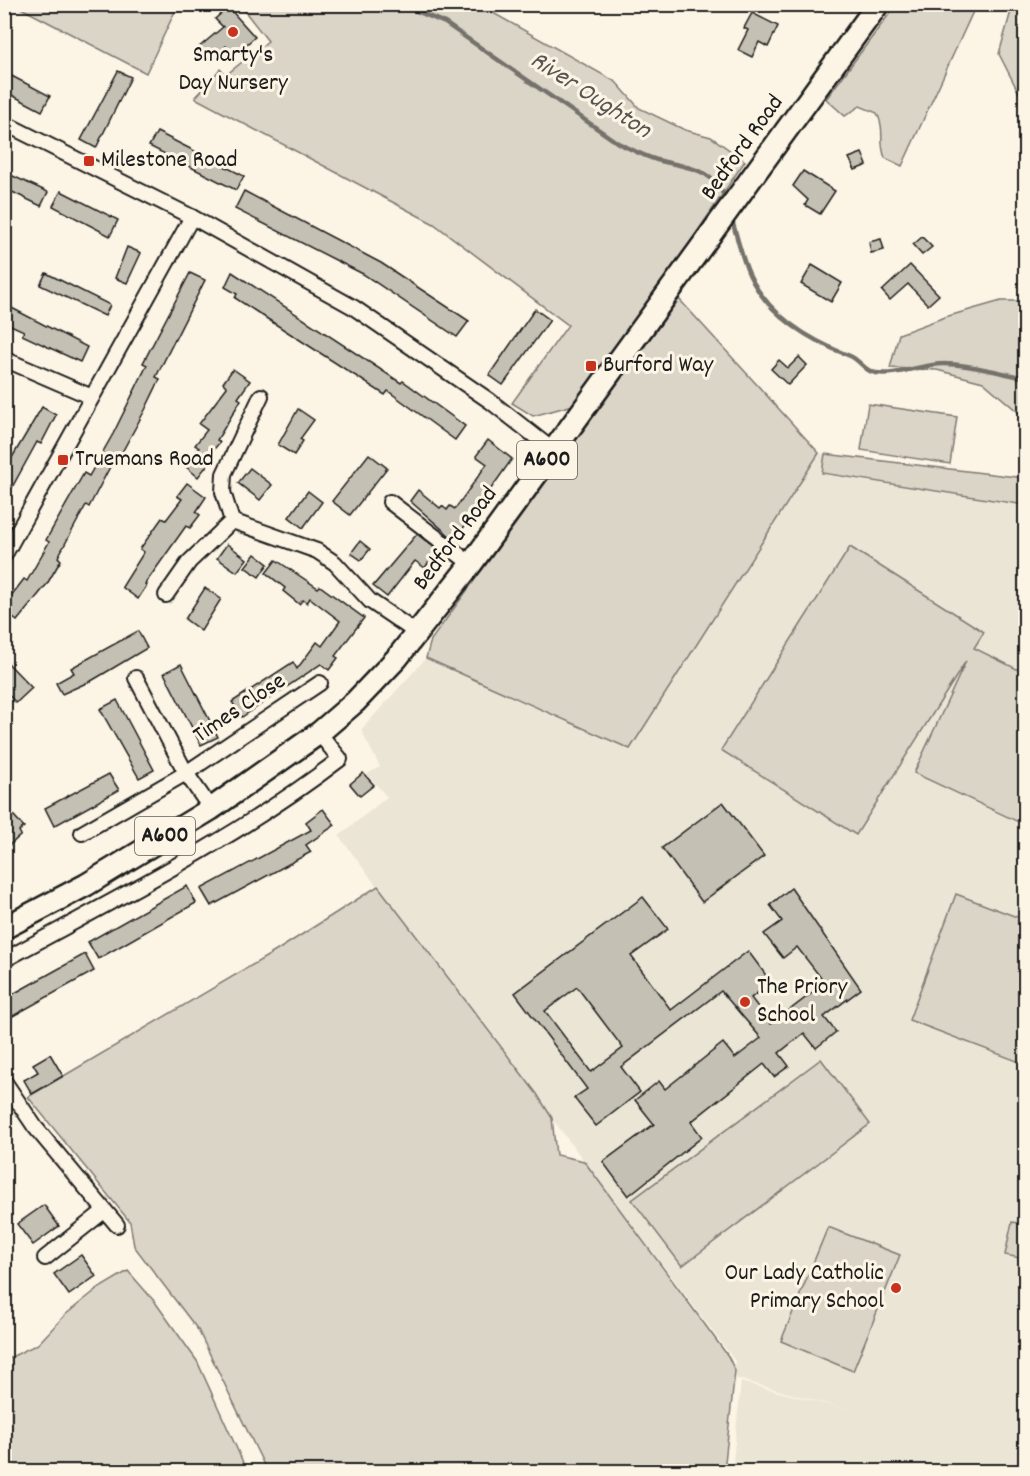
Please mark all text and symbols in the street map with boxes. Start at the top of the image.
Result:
marker: Smarty's Day Nursery [226,25,240,39]
place label: Smarty's Day Nursery [178,39,289,101]
water label: River Oughton [522,43,659,150]
street label: Bedford Road [693,88,793,208]
place label: Milestone Road [101,144,237,178]
marker: Milestone Road [82,154,96,168]
place label: Burford Way [603,349,714,383]
marker: Burford Way [584,359,598,373]
road number: A600 [517,441,577,479]
place label: Truemans Road [75,443,214,477]
marker: Truemans Road [56,453,70,467]
street label: Bedford Road [405,480,507,598]
street label: Times Close [187,665,293,753]
road number: A600 [135,817,195,855]
place label: The Priory School [757,971,848,1033]
marker: The Priory School [738,995,752,1009]
place label: Our Lady Catholic Primary School [725,1257,884,1319]
marker: Our Lady Catholic Primary School [889,1281,903,1295]

